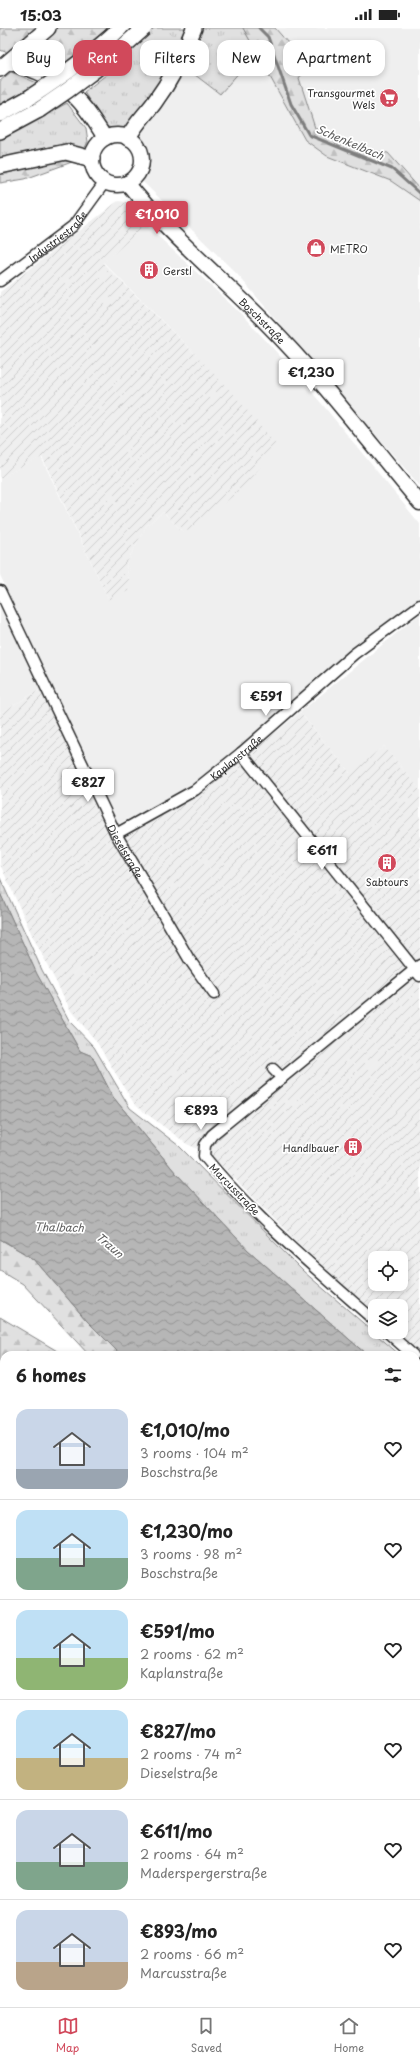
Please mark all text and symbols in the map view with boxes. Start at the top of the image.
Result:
text: 15:03 [20,3,62,26]
chip: Buy [12,40,65,76]
chip: Rent [73,40,132,76]
chip: Filters [140,40,209,76]
chip: New [217,40,275,76]
chip: Apartment [283,40,385,76]
place label: Transgourmet Wels [307,85,375,112]
supermarket icon: Transgourmet Wels [378,87,400,109]
water label: Schenkelbach [314,120,387,164]
pin: €1,010 [124,201,190,235]
text: €1,010 [135,204,179,223]
street label: Industriestraße [25,207,90,265]
shop icon: METRO [305,237,327,259]
place label: METRO [330,241,368,256]
building icon: Gerstl [138,259,160,281]
place label: Gerstl [163,263,192,278]
street label: Boschstraße [236,294,289,347]
pin: €1,230 [278,359,344,393]
text: €1,230 [288,362,334,381]
pin: €591 [242,683,290,717]
text: €591 [250,686,282,705]
street label: Kaplanstraße [206,731,265,783]
pin: €827 [64,769,112,803]
text: €827 [71,772,105,791]
street label: Dieselstraße [105,821,148,881]
pin: €611 [298,837,346,871]
text: €611 [307,840,337,859]
building icon: Sabtours [376,852,398,874]
place label: Sabtours [366,874,409,889]
pin: €893 [177,1097,225,1131]
text: €893 [184,1100,218,1119]
building icon: Handlbauer [342,1136,364,1158]
place label: Handlbauer [283,1140,339,1155]
street label: Marcusstraße [206,1160,264,1218]
water label: Thalbach [34,1218,84,1236]
water label: Traun [93,1228,128,1263]
map controls [368,1251,408,1339]
button: locate [368,1251,408,1291]
button: layers [368,1299,408,1339]
text: 6 homes [16,1362,86,1388]
icon: filters [382,1364,404,1386]
text: €1,010/mo [140,1417,230,1443]
icon: home [48,1425,96,1473]
icon: heart [382,1438,404,1460]
text: 3 rooms · 104 m² [140,1443,249,1462]
text: Boschstraße [140,1462,218,1481]
text: €1,230/mo [140,1518,233,1544]
icon: home [48,1526,96,1574]
icon: heart [382,1539,404,1561]
text: 3 rooms · 98 m² [140,1544,242,1563]
text: Boschstraße [140,1563,218,1582]
text: €591/mo [140,1618,215,1644]
icon: home [48,1626,96,1674]
icon: heart [382,1639,404,1661]
text: 2 rooms · 62 m² [140,1644,244,1663]
text: Kaplanstraße [140,1663,223,1682]
text: €827/mo [140,1718,216,1744]
icon: home [48,1726,96,1774]
icon: heart [382,1739,404,1761]
text: 2 rooms · 74 m² [140,1744,242,1763]
text: Dieselstraße [140,1763,218,1782]
text: €611/mo [140,1818,212,1844]
icon: home [48,1826,96,1874]
icon: heart [382,1839,404,1861]
text: 2 rooms · 64 m² [140,1844,244,1863]
text: Maderspergerstraße [140,1863,267,1882]
text: €893/mo [140,1918,217,1944]
icon: home [48,1926,96,1974]
icon: heart [382,1939,404,1961]
text: 2 rooms · 66 m² [140,1944,244,1963]
text: Marcusstraße [140,1963,227,1982]
tab: Map [56,2015,79,2056]
tab: Saved [191,2015,222,2056]
tab: Home [334,2015,364,2056]

